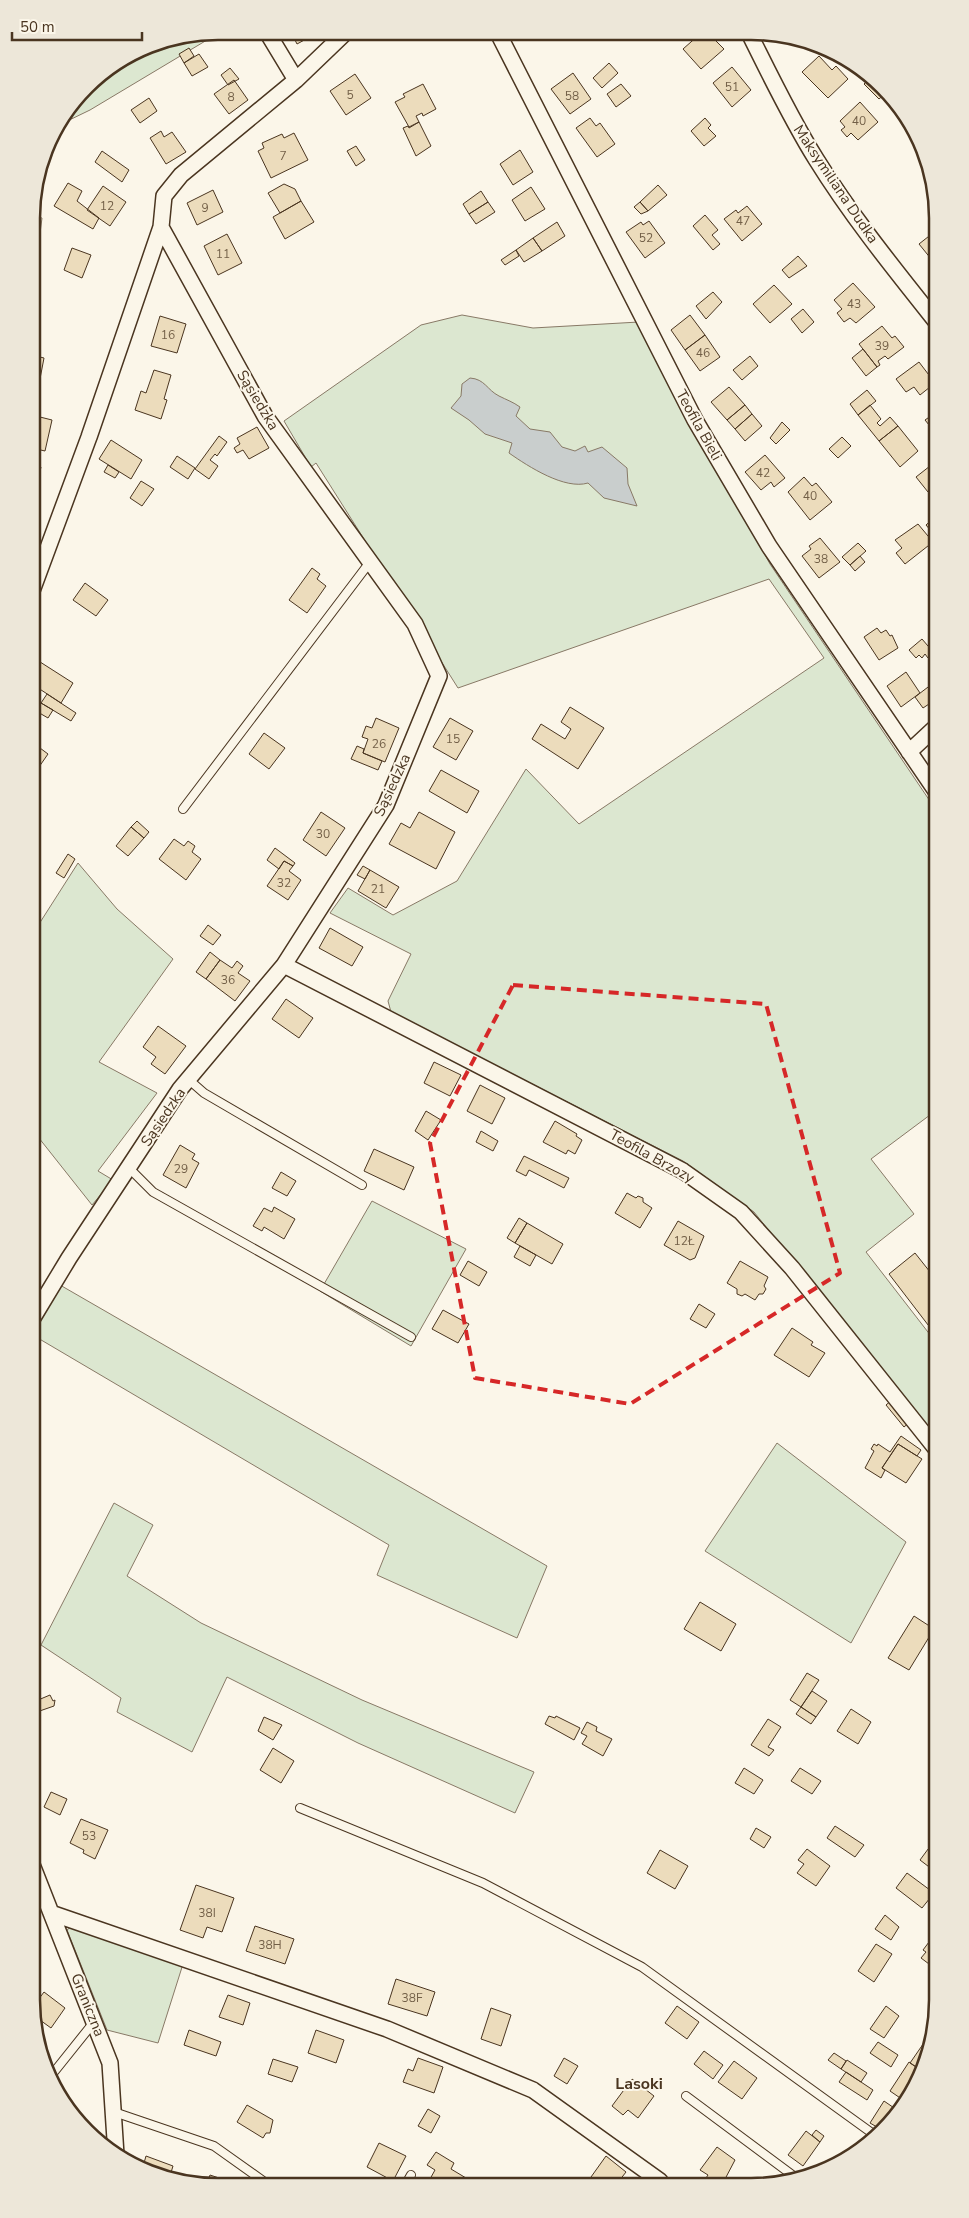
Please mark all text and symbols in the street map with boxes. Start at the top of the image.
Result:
scale bar [12,10,142,42]
text: 50 m [20,17,55,37]
house number: 51 [725,79,739,95]
house number: 5 [346,87,354,103]
house number: 58 [565,88,579,104]
house number: 8 [227,89,235,105]
house number: 40 [852,113,866,129]
street label: Maksymiliana Dudka [789,121,883,247]
house number: 7 [279,148,287,164]
house number: 12 [100,198,114,214]
house number: 9 [201,200,209,216]
house number: 47 [736,213,750,229]
house number: 52 [639,230,653,246]
house number: 11 [216,246,230,262]
house number: 43 [847,296,861,312]
house number: 16 [161,327,175,343]
house number: 39 [875,338,889,354]
house number: 46 [696,345,710,361]
street label: Sąsiedzka [232,366,284,434]
street label: Teofila Bieli [671,386,727,464]
house number: 42 [756,465,770,481]
house number: 40 [803,488,817,504]
house number: 38 [814,551,828,567]
house number: 15 [446,731,460,747]
house number: 26 [372,736,386,752]
street label: Sąsiedzka [369,750,415,820]
house number: 30 [316,826,330,842]
house number: 32 [277,875,291,891]
house number: 21 [371,881,385,897]
house number: 36 [221,972,235,988]
street label: Sąsiedzka [136,1084,190,1150]
street label: Teofila Brzozy [606,1124,698,1188]
house number: 29 [174,1161,188,1177]
house number: 12Ł [674,1233,695,1249]
house number: 53 [82,1828,96,1844]
house number: 38I [198,1905,216,1921]
house number: 38H [258,1937,282,1953]
street label: Graniczna [66,1970,110,2040]
house number: 38F [402,1990,423,2006]
district label: Lasoki [615,2073,663,2095]

